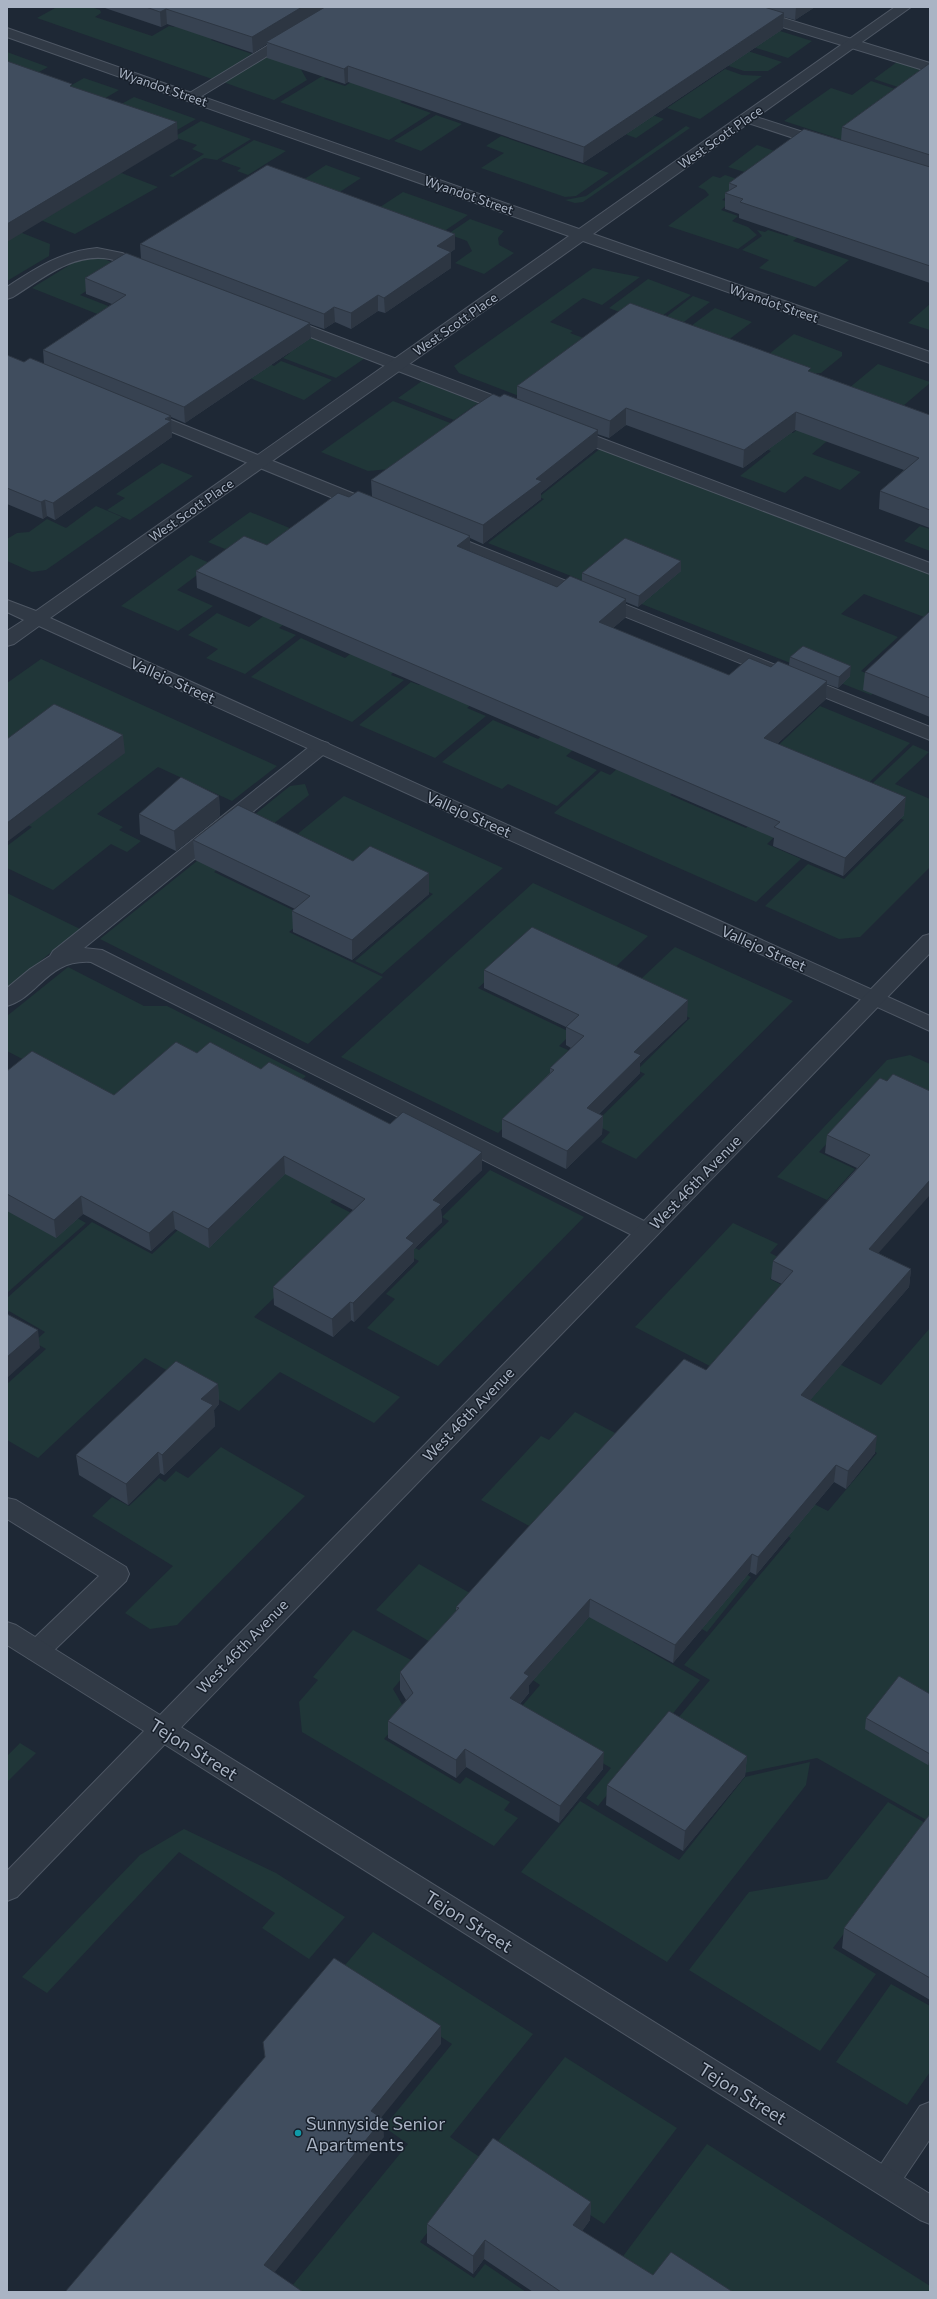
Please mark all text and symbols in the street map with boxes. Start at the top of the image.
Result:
street label: Wyandot Street [116,64,210,110]
street label: West Scott Place [675,102,765,172]
street label: Wyandot Street [422,172,516,218]
street label: Wyandot Street [727,280,821,326]
street label: West Scott Place [410,289,500,359]
street label: West Scott Place [146,475,236,545]
street label: Vallejo Street [128,653,218,707]
street label: Vallejo Street [424,787,514,841]
street label: Vallejo Street [719,921,809,975]
street label: West 46th Avenue [646,1131,744,1233]
street label: West 46th Avenue [419,1363,517,1465]
street label: West 46th Avenue [193,1595,291,1697]
street label: Tejon Street [146,1713,242,1785]
street label: Tejon Street [421,1885,517,1957]
street label: Tejon Street [695,2057,791,2129]
place label: Sunnyside Senior Apartments [306,2112,445,2155]
marker: Sunnyside Senior Apartments [293,2128,303,2138]

